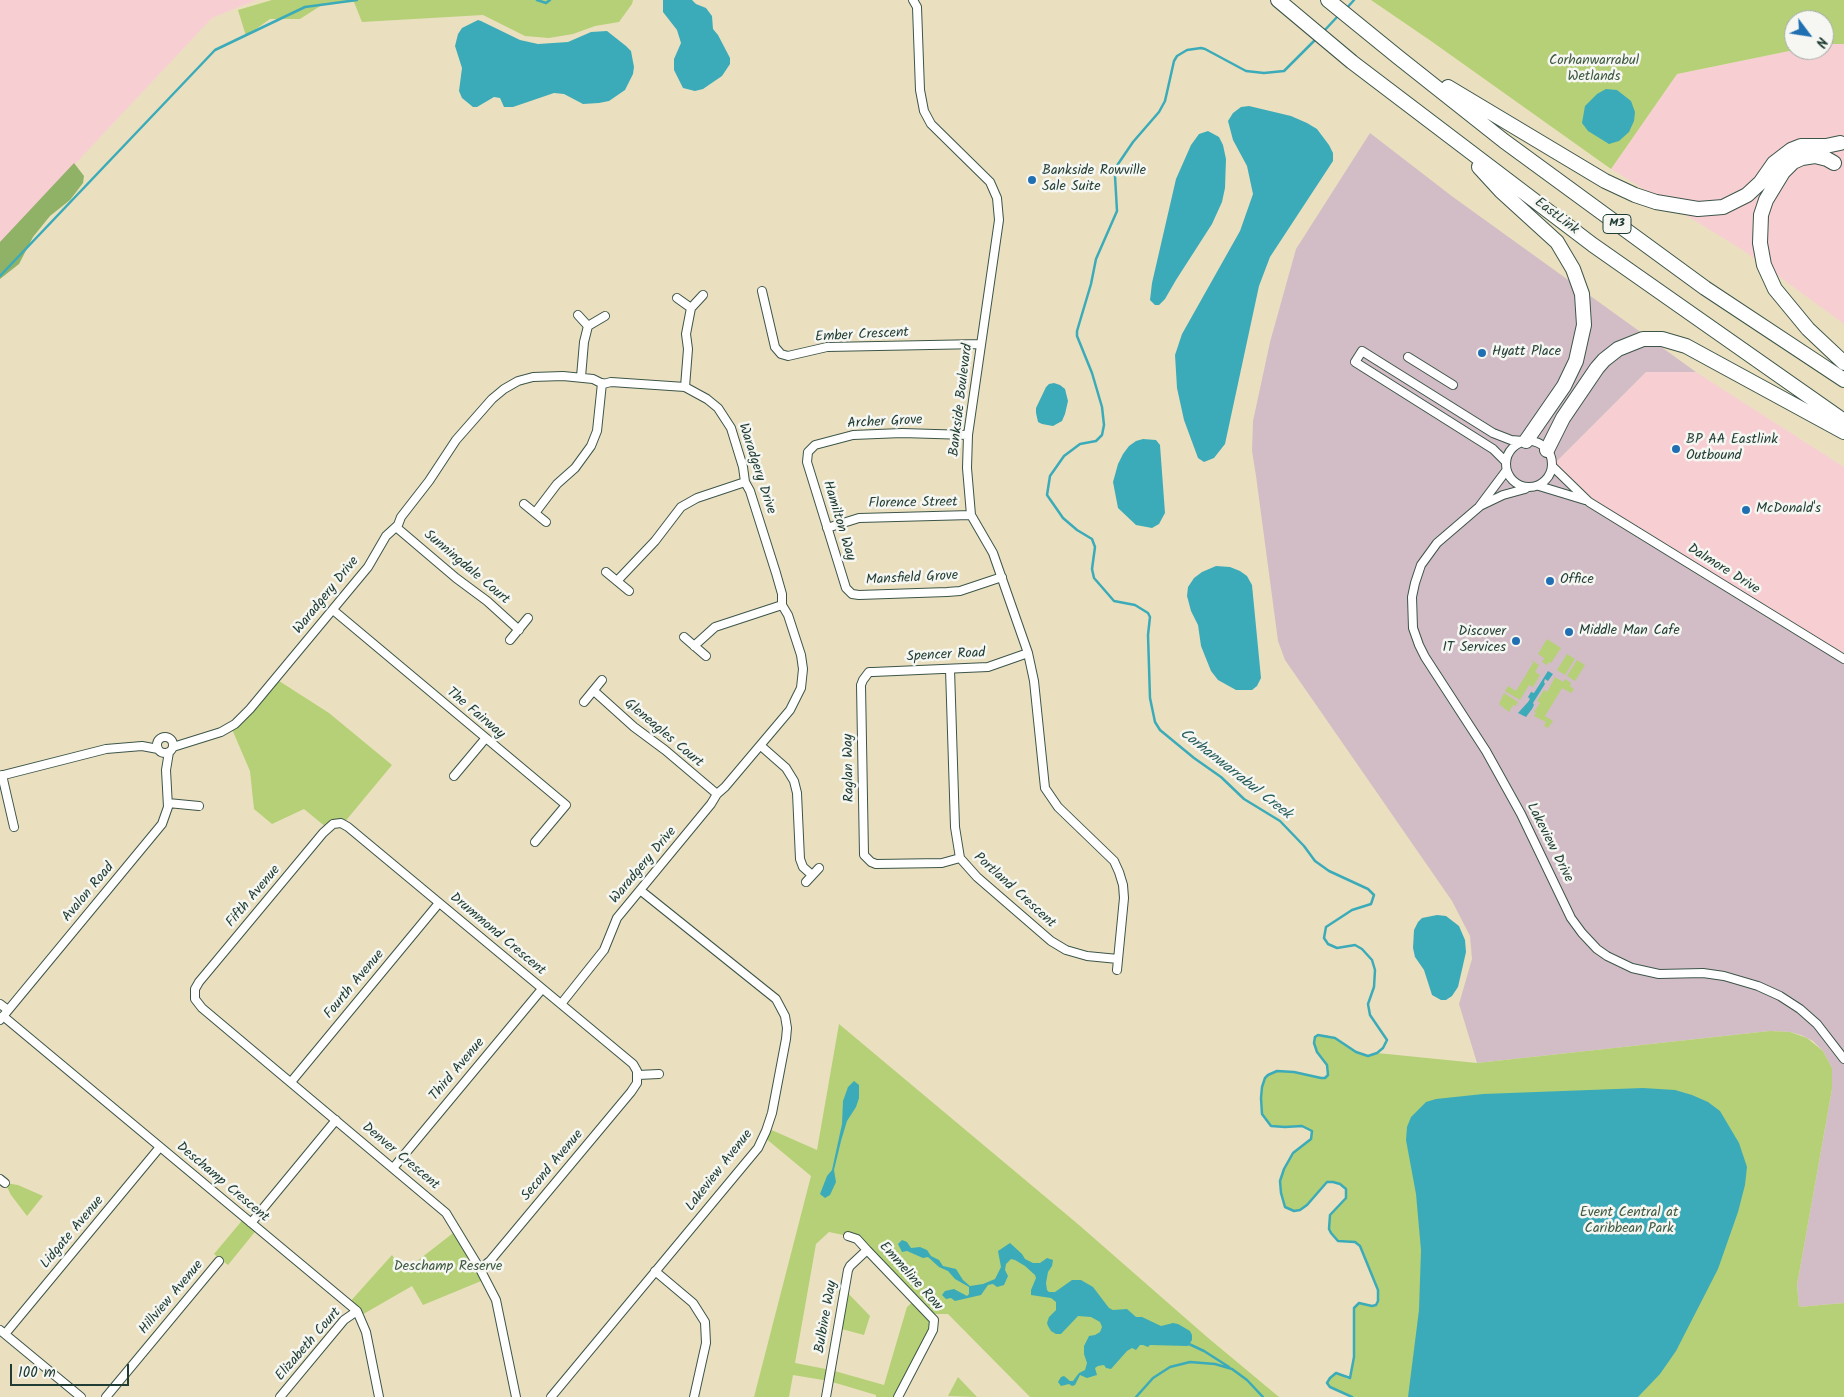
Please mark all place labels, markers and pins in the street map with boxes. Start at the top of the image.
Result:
place label: Bankside Rowville Sale Suite [1042,164,1146,196]
marker: Bankside Rowville Sale Suite [1026,174,1038,186]
place label: Hyatt Place [1492,345,1561,361]
marker: Hyatt Place [1476,347,1488,359]
place label: BP AA Eastlink Outbound [1686,433,1778,466]
marker: BP AA Eastlink Outbound [1670,443,1682,455]
place label: McDonald's [1756,502,1821,518]
marker: McDonald's [1740,504,1752,516]
place label: Office [1560,573,1594,589]
marker: Office [1544,575,1556,587]
place label: Middle Man Cafe [1579,624,1680,640]
place label: Discover IT Services [1442,625,1506,658]
marker: Middle Man Cafe [1563,626,1575,638]
marker: Discover IT Services [1510,635,1522,647]

